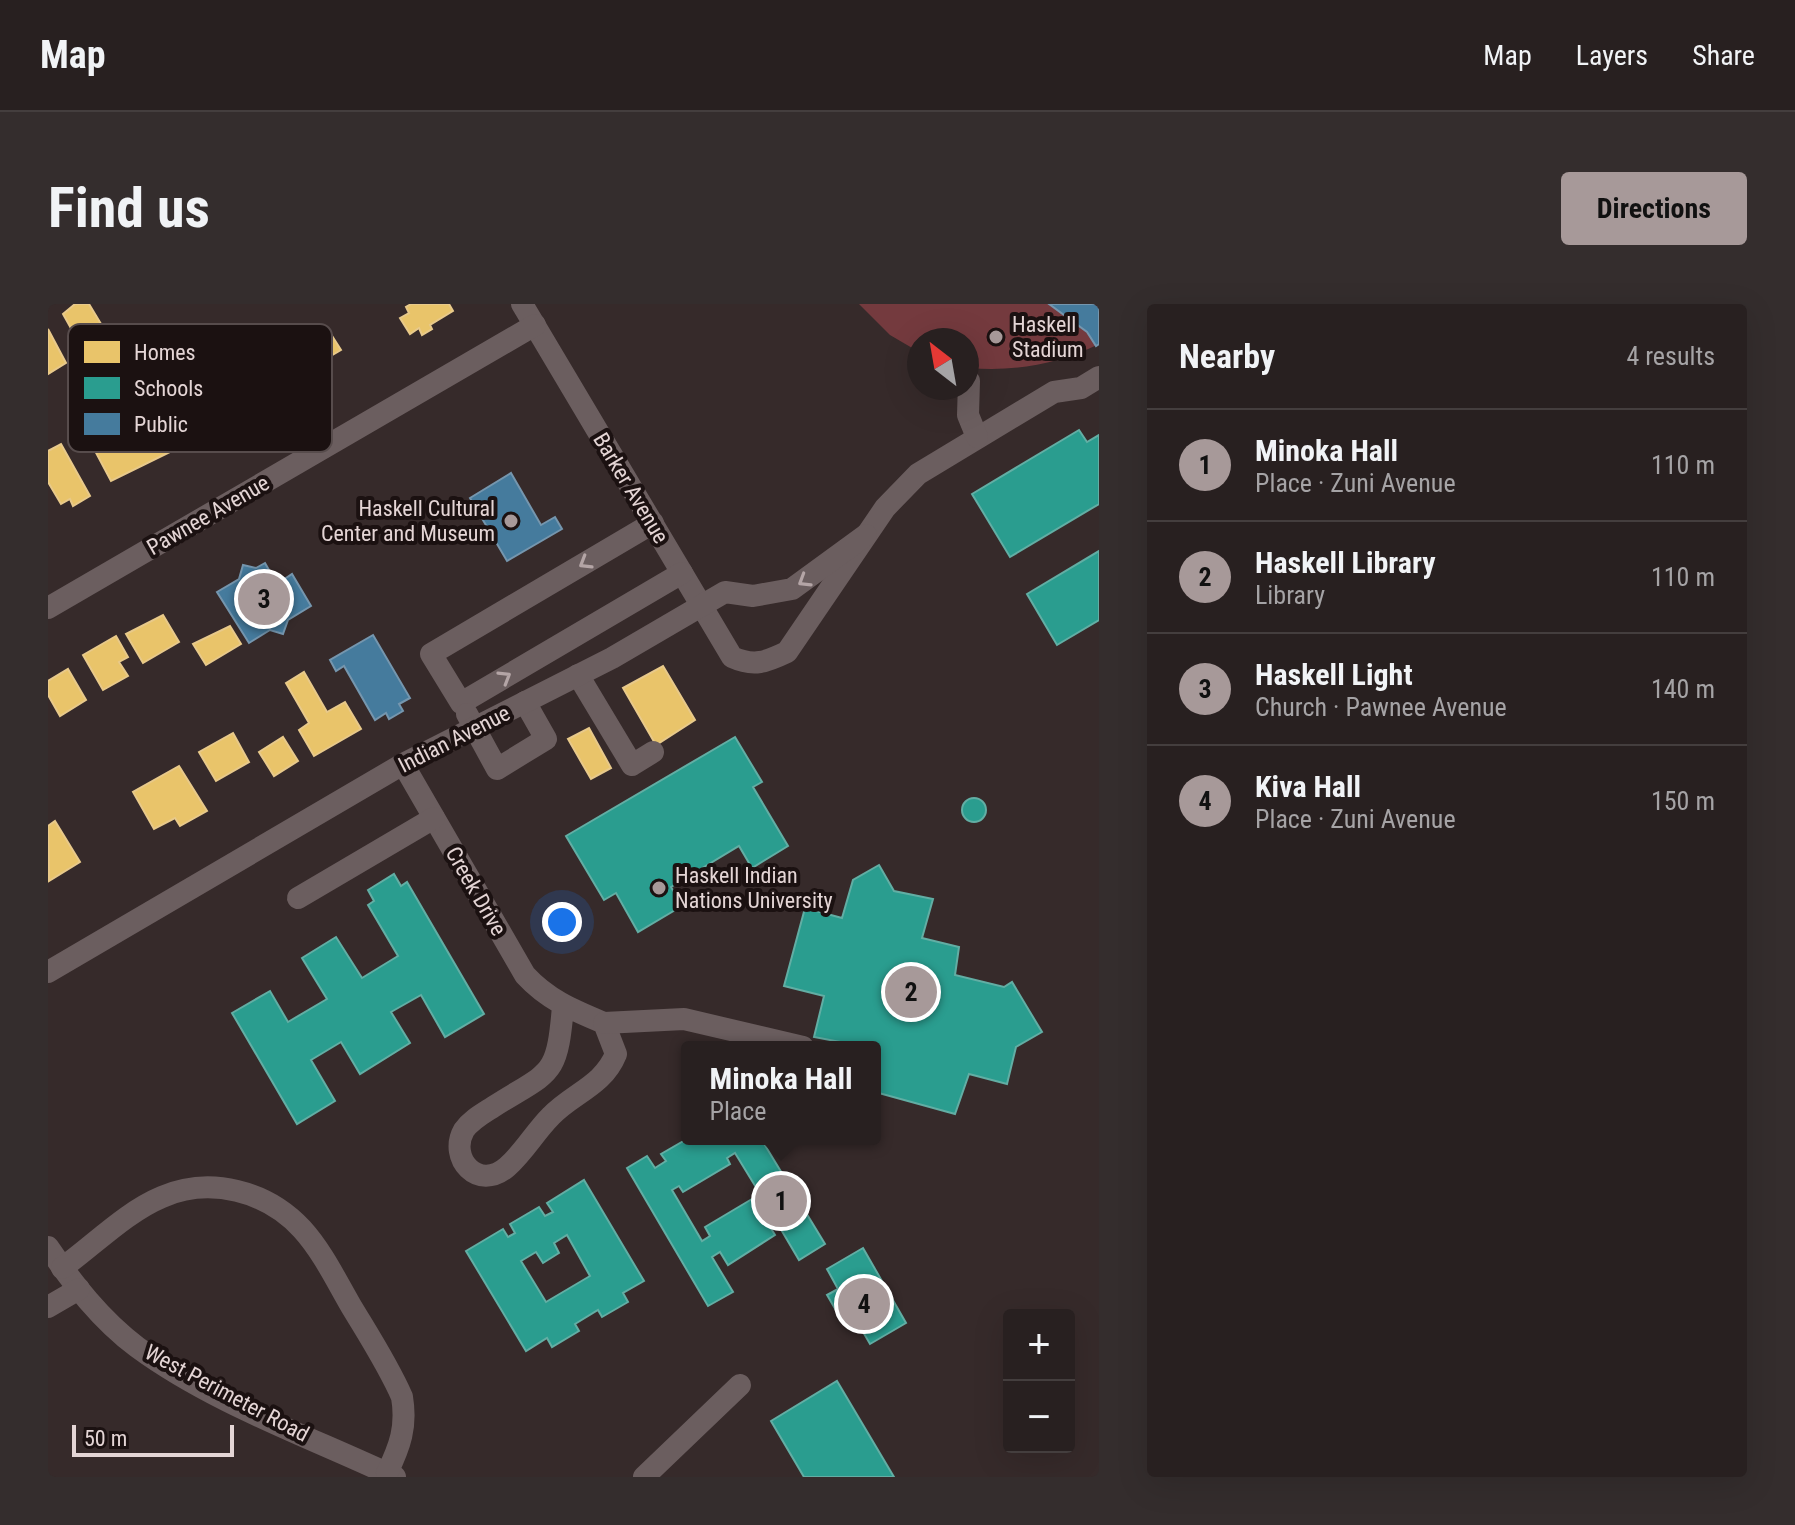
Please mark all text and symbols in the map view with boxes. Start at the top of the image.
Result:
text: Map [40,33,106,77]
text: Map [1483,39,1532,72]
text: Layers [1576,39,1648,72]
text: Share [1692,39,1755,72]
button: Directions [1561,172,1747,245]
text: Find us [48,175,210,241]
place label: Haskell Stadium [1012,312,1084,362]
legend [68,324,332,452]
north arrow [907,328,979,400]
marker: Haskell Stadium [987,328,1005,346]
text: Nearby [1179,336,1275,376]
text: Homes [134,340,196,365]
text: 4 results [1626,341,1715,371]
text: Schools [134,376,203,401]
text: Public [134,412,188,437]
street label: Barker Avenue [588,428,674,548]
text: Minoka Hall [1255,433,1398,468]
text: 1 [1198,450,1212,480]
text: 110 m [1651,450,1715,480]
text: Place · Zuni Avenue [1255,468,1456,498]
street label: Pawnee Avenue [143,470,273,560]
place label: Haskell Cultural Center and Museum [321,496,495,546]
marker: Haskell Cultural Center and Museum [502,512,520,530]
text: Haskell Library [1255,545,1436,580]
one-way arrow [580,553,594,569]
text: 2 [1198,562,1212,592]
text: 110 m [1651,562,1715,592]
pin: 3 [238,569,290,629]
one-way arrow [798,572,813,587]
text: Library [1255,580,1325,610]
text: Haskell Light [1255,657,1413,692]
one-way arrow [496,671,511,687]
text: 3 [1198,674,1212,704]
text: 140 m [1651,674,1715,704]
text: Church · Pawnee Avenue [1255,692,1507,722]
street label: Indian Avenue [394,700,514,778]
text: Kiva Hall [1255,769,1361,804]
text: 4 [1198,786,1212,816]
text: 150 m [1651,786,1715,816]
text: Place · Zuni Avenue [1255,804,1456,834]
street label: Creek Drive [441,842,511,940]
place label: Haskell Indian Nations University [675,863,833,913]
marker: Haskell Indian Nations University [650,879,668,897]
your location [542,902,582,942]
pin: 2 [885,962,937,1022]
popup [681,1041,881,1145]
text: Minoka Hall [709,1061,853,1096]
text: Place [709,1096,767,1126]
pin: 1 [755,1171,807,1231]
pin: 4 [838,1274,890,1334]
map controls [1003,1309,1075,1453]
button: + [1003,1309,1075,1381]
street label: West Perimeter Road [141,1339,313,1447]
button: − [1003,1381,1075,1453]
scale bar [72,1421,234,1457]
text: 50 m [84,1426,127,1451]

